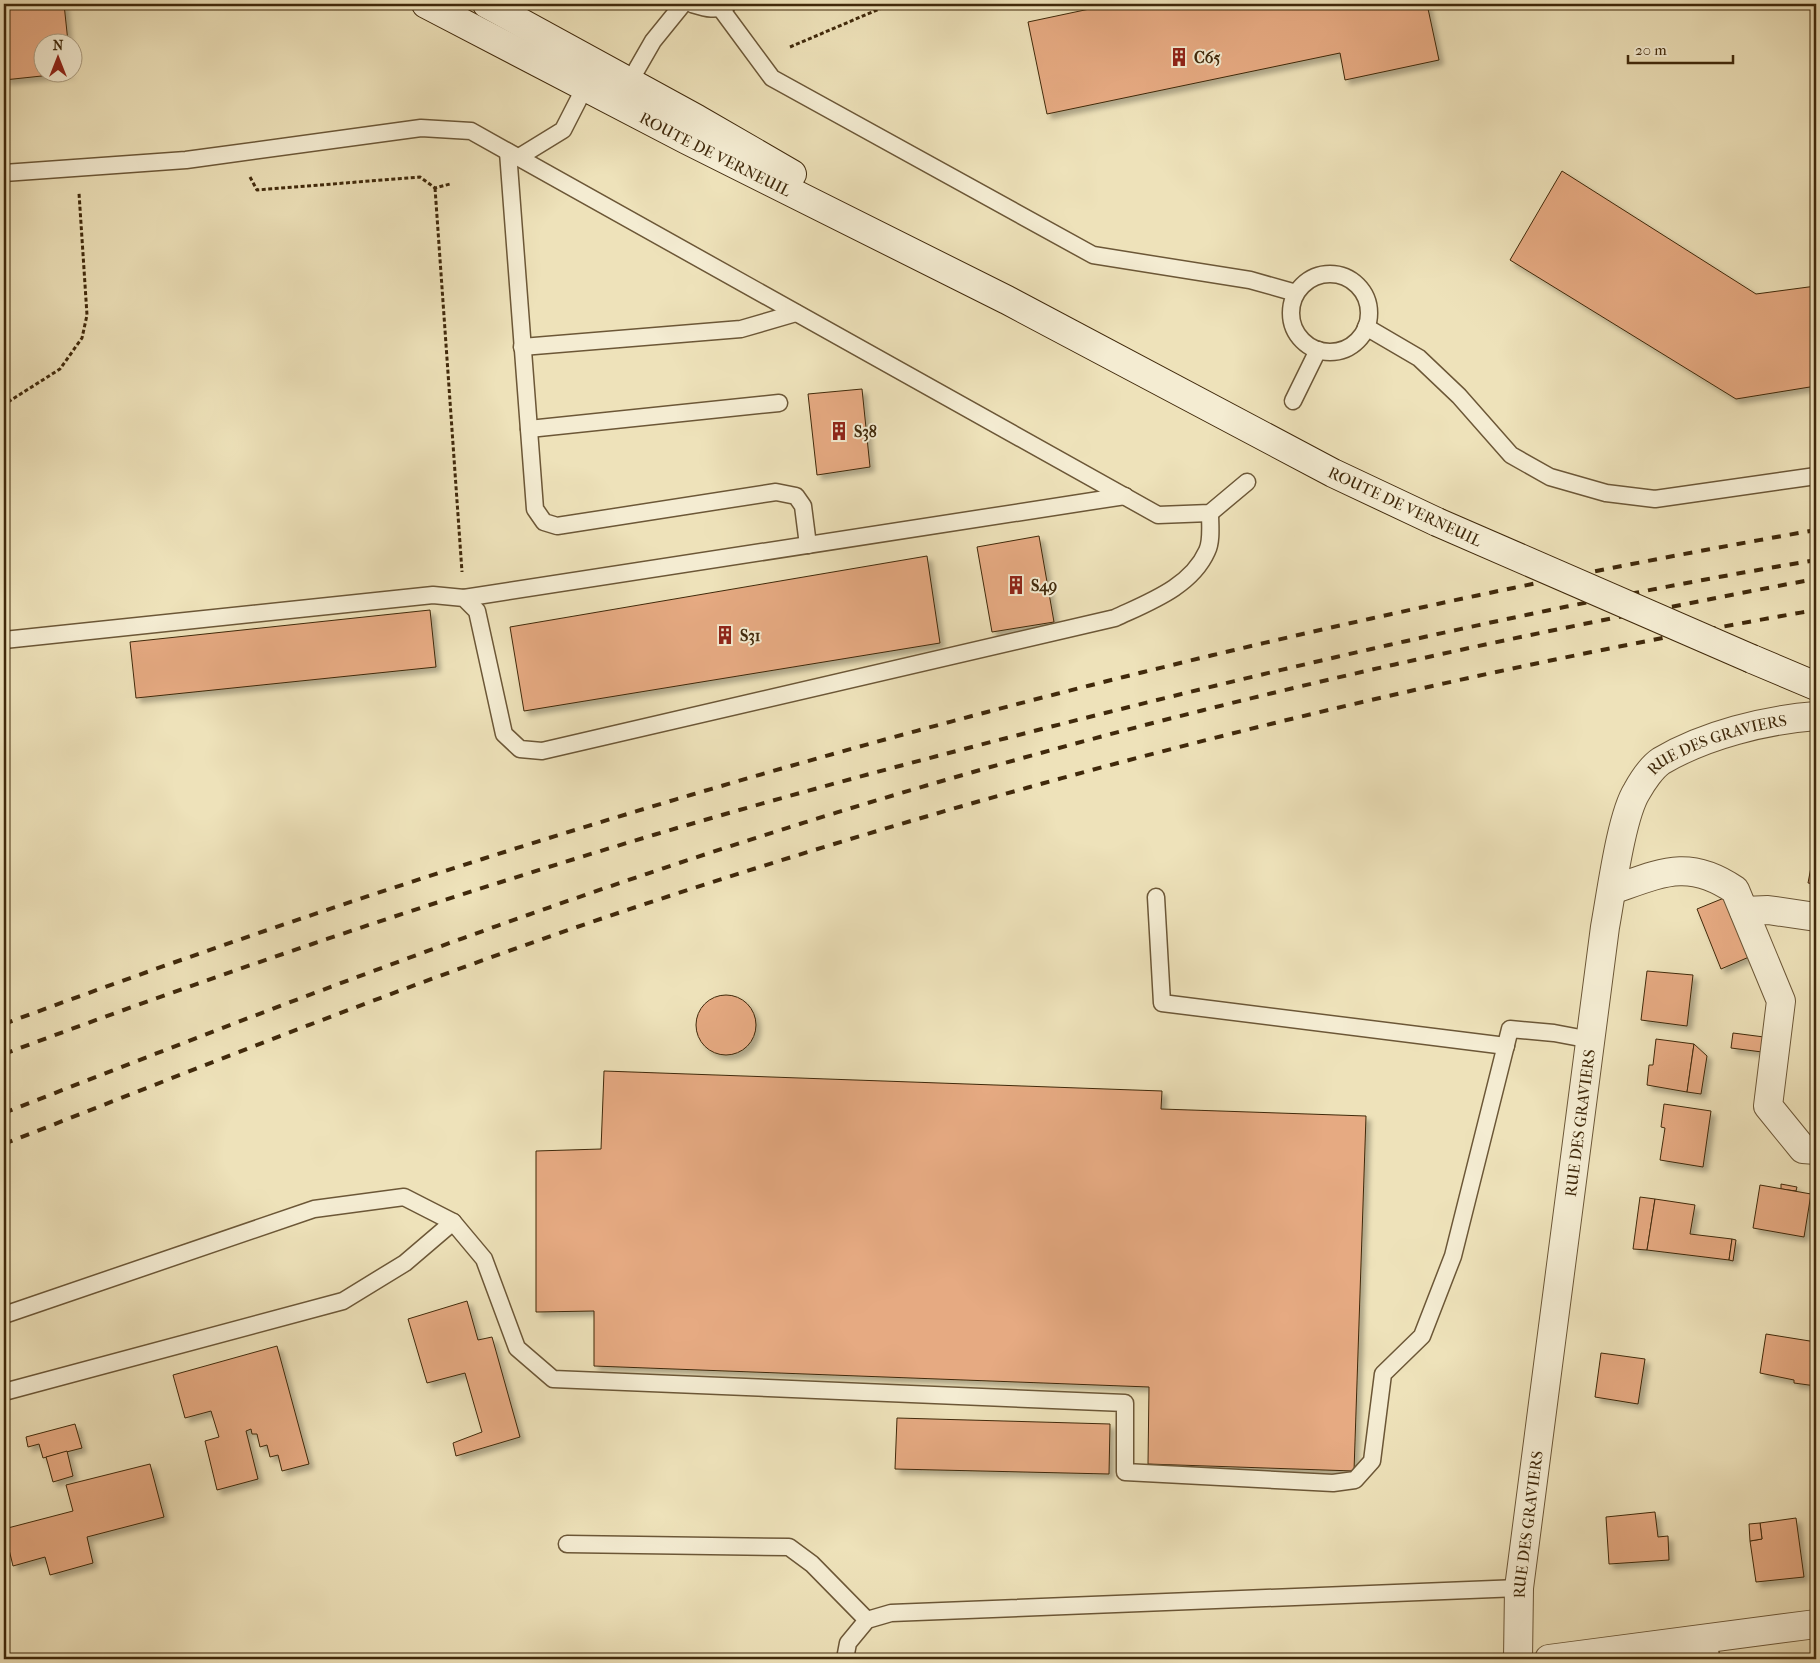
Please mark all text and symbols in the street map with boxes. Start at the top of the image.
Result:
north arrow [32,32,82,82]
scale bar [1628,32,1732,64]
text: N [53,37,64,54]
text: 20 m [1635,41,1667,59]
building icon: C65 [1168,46,1190,68]
place label: C65 [1194,48,1220,67]
street label: ROUTE DE VERNEUIL [636,108,794,201]
building icon: S38 [828,420,850,442]
place label: S38 [854,422,877,442]
street label: ROUTE DE VERNEUIL [1325,463,1485,551]
building icon: S49 [1005,574,1027,596]
place label: S49 [1031,576,1057,596]
building icon: S31 [714,624,736,646]
place label: S31 [740,626,761,646]
street label: RUE DES GRAVIERS [1643,711,1788,779]
street label: RUE DES GRAVIERS [1561,1048,1599,1198]
street label: RUE DES GRAVIERS [1510,1450,1547,1599]

